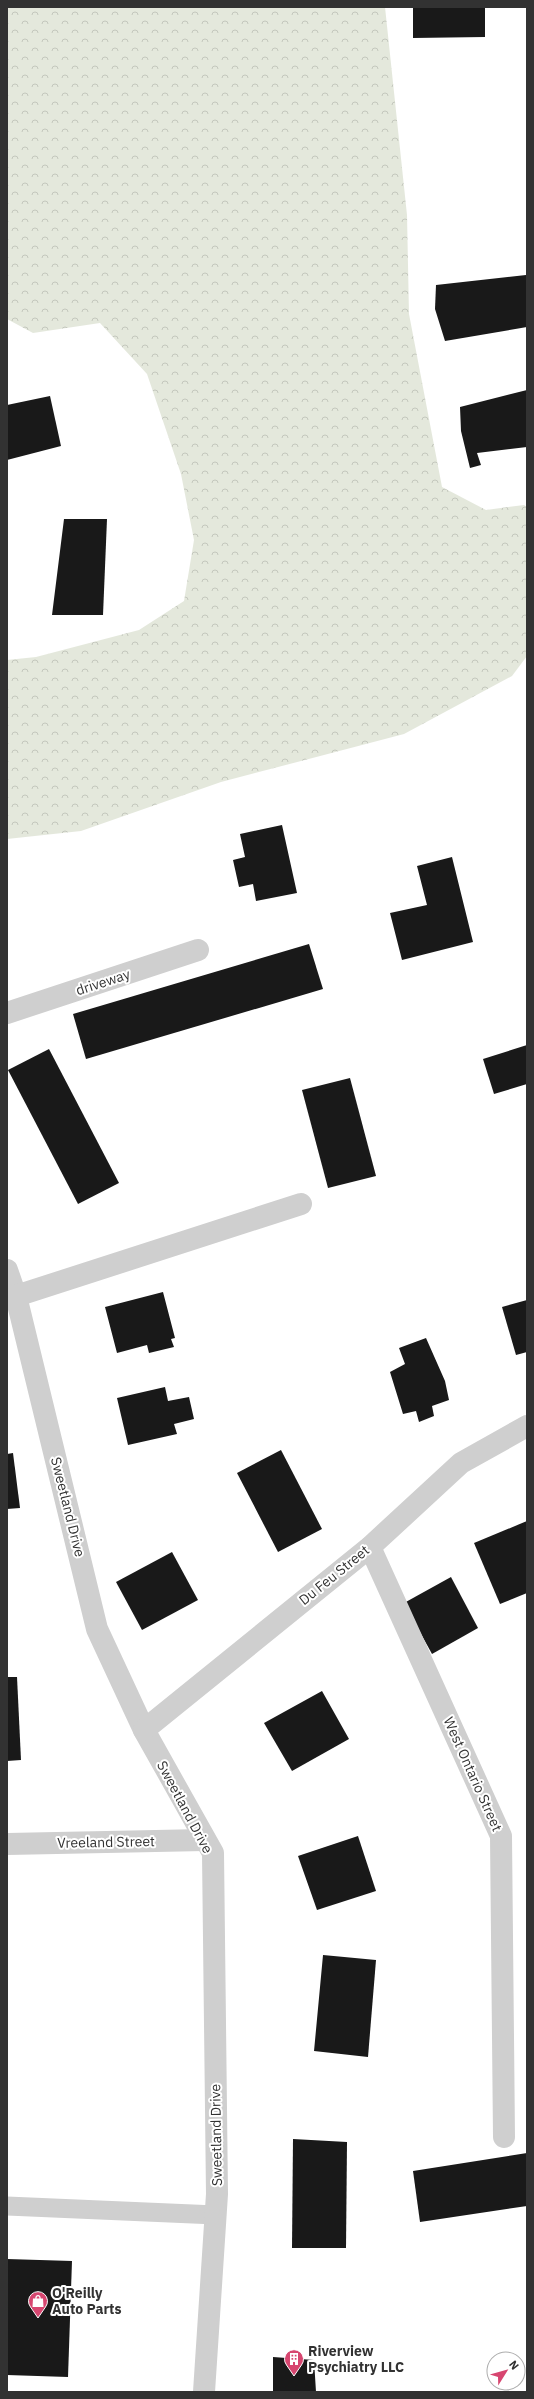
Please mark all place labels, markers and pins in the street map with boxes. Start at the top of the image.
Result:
place label: O'Reilly Auto Parts [52,2284,122,2318]
shop icon: O'Reilly Auto Parts [27,2290,49,2318]
place label: Riverview Psychiatry LLC [308,2342,404,2376]
building icon: Riverview Psychiatry LLC [283,2348,305,2376]

